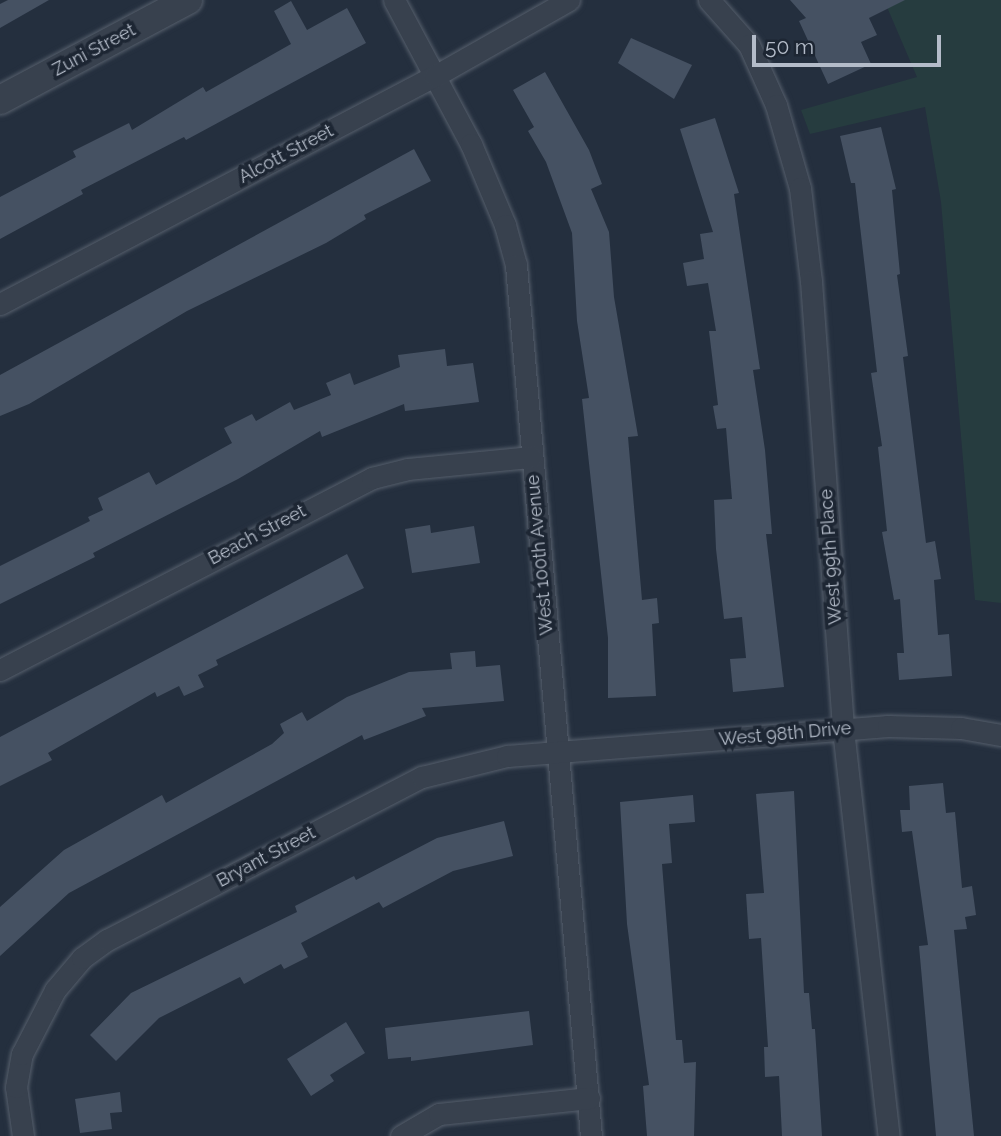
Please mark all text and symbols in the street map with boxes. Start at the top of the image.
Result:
street label: Zuni Street [49,19,139,81]
scale bar [756,21,945,65]
text: 50 m [765,34,814,59]
street label: Alcott Street [235,120,337,188]
street label: West 100th Avenue [522,474,558,636]
street label: West 99th Place [815,488,847,626]
street label: Beach Street [205,500,309,570]
street label: West 98th Drive [718,717,852,751]
street label: Bryant Street [213,822,319,892]

